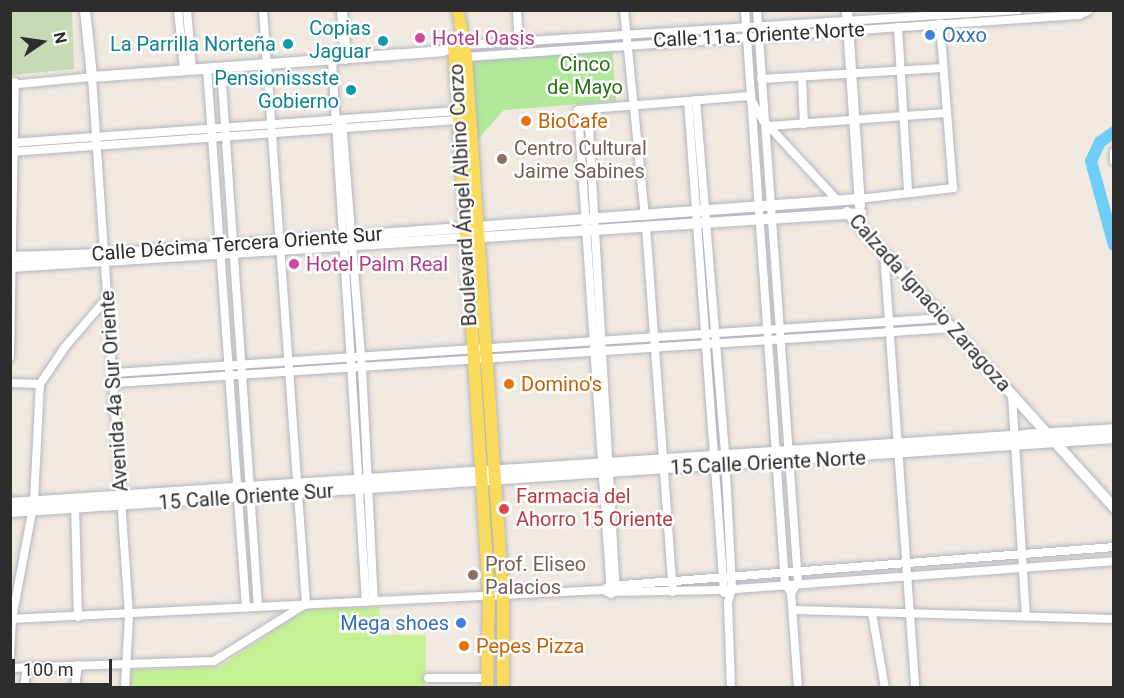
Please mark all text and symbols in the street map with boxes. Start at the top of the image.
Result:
north arrow [12,12,72,72]
place label: Copias Jaguar [309,17,371,64]
street label: Calle 11a. Oriente Norte [653,17,865,53]
place label: Oxxo [942,23,987,47]
place label: Hotel Oasis [432,26,535,50]
marker: Oxxo [923,28,937,42]
text: N [49,30,71,45]
marker: Hotel Oasis [413,31,427,45]
place label: La Parrilla Norteña [110,32,276,56]
marker: Copias Jaguar [376,34,390,48]
marker: La Parrilla Norteña [281,37,295,51]
park label: Cinco de Mayo [547,53,623,100]
street label: Boulevard Ángel Albino Corzo [444,63,482,327]
place label: Pensionissste Gobierno [214,66,339,113]
marker: Pensionissste Gobierno [344,83,358,97]
place label: BioCafe [538,109,608,133]
marker: BioCafe [519,114,533,128]
place label: Centro Cultural Jaime Sabines [514,136,647,183]
marker: Centro Cultural Jaime Sabines [495,152,509,166]
street label: Calzada Ignacio Zaragoza [844,209,1016,397]
street label: Calle Décima Tercera Oriente Sur [91,222,383,266]
place label: Hotel Palm Real [306,252,448,276]
marker: Hotel Palm Real [287,257,301,271]
street label: Avenida 4a Sur Oriente [95,290,133,492]
place label: Domino's [521,372,602,396]
marker: Domino's [502,377,516,391]
street label: 15 Calle Oriente Norte [670,446,866,480]
street label: 15 Calle Oriente Sur [158,479,334,515]
place label: Farmacia del Ahorro 15 Oriente [516,485,673,532]
marker: Farmacia del Ahorro 15 Oriente [497,502,511,516]
place label: Prof. Eliseo Palacios [485,552,586,599]
marker: Prof. Eliseo Palacios [466,568,480,582]
place label: Mega shoes [340,611,449,635]
marker: Mega shoes [454,616,468,630]
place label: Pepes Pizza [476,634,584,658]
marker: Pepes Pizza [457,639,471,653]
scale bar [15,647,116,685]
text: 100 m [23,659,74,680]

